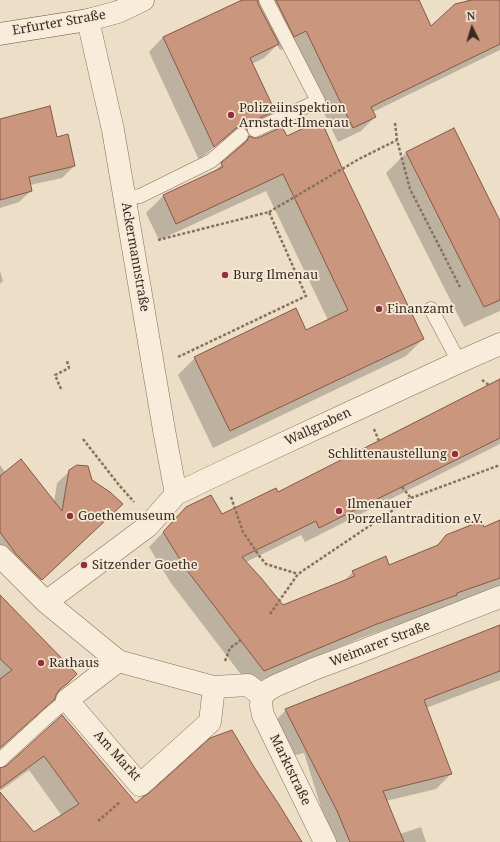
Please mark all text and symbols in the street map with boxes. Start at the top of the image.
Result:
street label: Erfurter Straße [11,7,107,39]
north arrow [452,8,492,48]
text: N [466,8,476,23]
place label: Polizeiinspektion Arnstadt-Ilmenau [239,100,349,131]
marker: Polizeiinspektion Arnstadt-Ilmenau [226,110,236,120]
street label: Ackermannstraße [118,201,152,313]
place label: Burg Ilmenau [233,267,318,283]
marker: Burg Ilmenau [220,270,230,280]
place label: Finanzamt [387,301,454,317]
marker: Finanzamt [374,304,384,314]
street label: Wallgraben [282,405,354,449]
place label: Schlittenaustellung [328,446,447,462]
marker: Schlittenaustellung [450,449,460,459]
place label: Ilmenauer Porzellantradition e.V. [347,496,483,527]
marker: Ilmenauer Porzellantradition e.V. [334,506,344,516]
place label: Goethemuseum [78,508,175,524]
marker: Goethemuseum [65,511,75,521]
place label: Sitzender Goethe [92,557,198,573]
marker: Sitzender Goethe [79,560,89,570]
street label: Weimarer Straße [328,618,432,670]
place label: Rathaus [49,655,99,671]
marker: Rathaus [36,658,46,668]
street label: Am Markt [90,728,144,784]
street label: Marktstraße [266,732,314,808]

